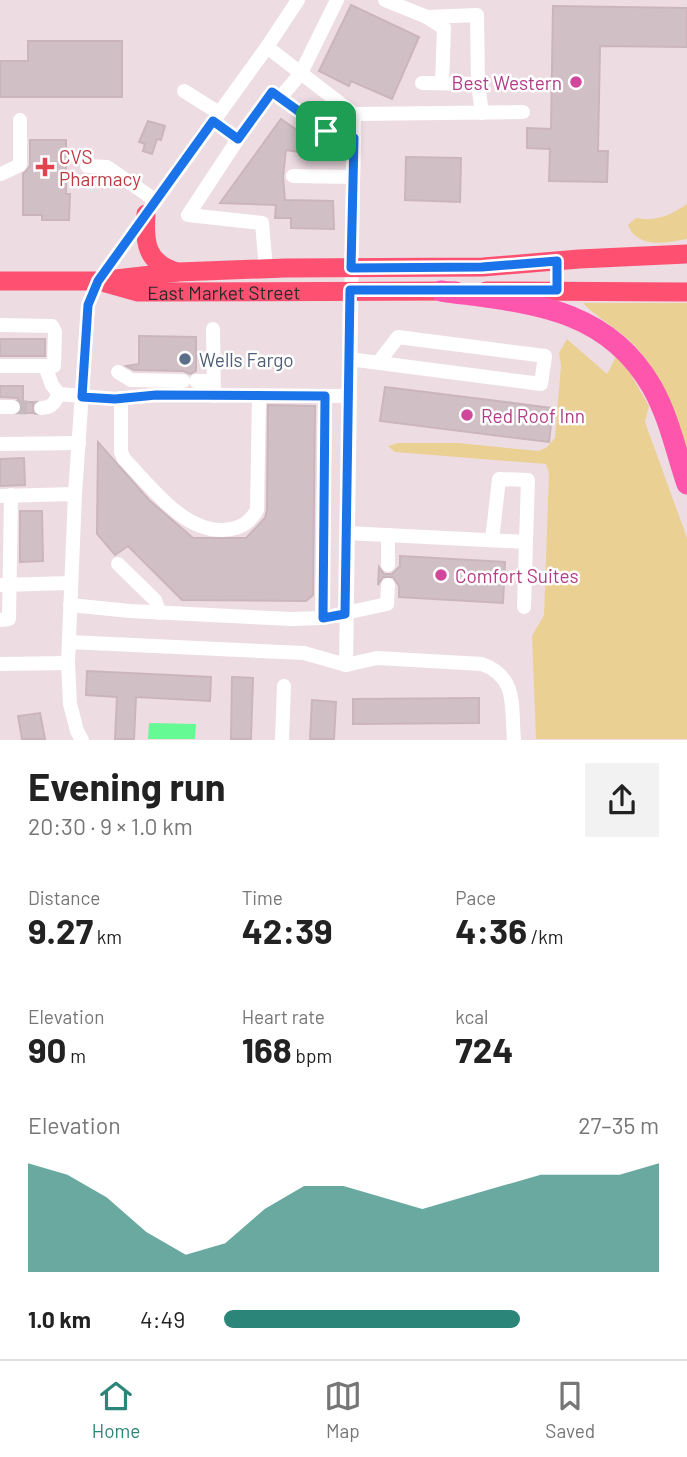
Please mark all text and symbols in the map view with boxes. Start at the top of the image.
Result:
place label: Best Western [452,71,562,94]
marker: Best Western [568,74,584,90]
pin [296,101,356,161]
icon: arrive [307,112,345,150]
place label: CVS Pharmacy [59,145,141,190]
marker: CVS Pharmacy [37,159,53,175]
street label: East Market Street [147,280,300,303]
place label: Wells Fargo [199,348,294,371]
marker: Wells Fargo [177,351,193,367]
place label: Red Roof Inn [481,404,585,427]
marker: Red Roof Inn [459,407,475,423]
place label: Comfort Suites [455,564,579,587]
marker: Comfort Suites [433,567,449,583]
text: Evening run [28,763,226,809]
button: share [585,763,659,837]
text: 20:30 · 9 × 1.0 km [28,812,193,840]
text: Distance [28,886,100,909]
text: Time [242,886,283,909]
text: Pace [455,886,496,909]
text: 9.27 [28,909,93,951]
text: 42:39 [242,909,333,951]
text: 4:36 [455,909,527,951]
text: km [93,925,122,948]
text: /km [527,925,564,948]
text: Elevation [28,1005,105,1028]
text: Heart rate [242,1005,325,1028]
text: kcal [455,1005,488,1028]
text: 90 [28,1028,67,1070]
text: 168 [242,1028,292,1070]
text: 724 [455,1028,513,1070]
text: m [67,1044,86,1067]
text: bpm [292,1044,332,1067]
text: Elevation [28,1111,121,1139]
text: 27–35 m [578,1111,659,1139]
text: 1.0 km [28,1305,91,1333]
text: 4:49 [140,1305,185,1333]
tab: Home [92,1377,140,1442]
tab: Map [324,1377,362,1442]
tab: Saved [545,1377,595,1442]

